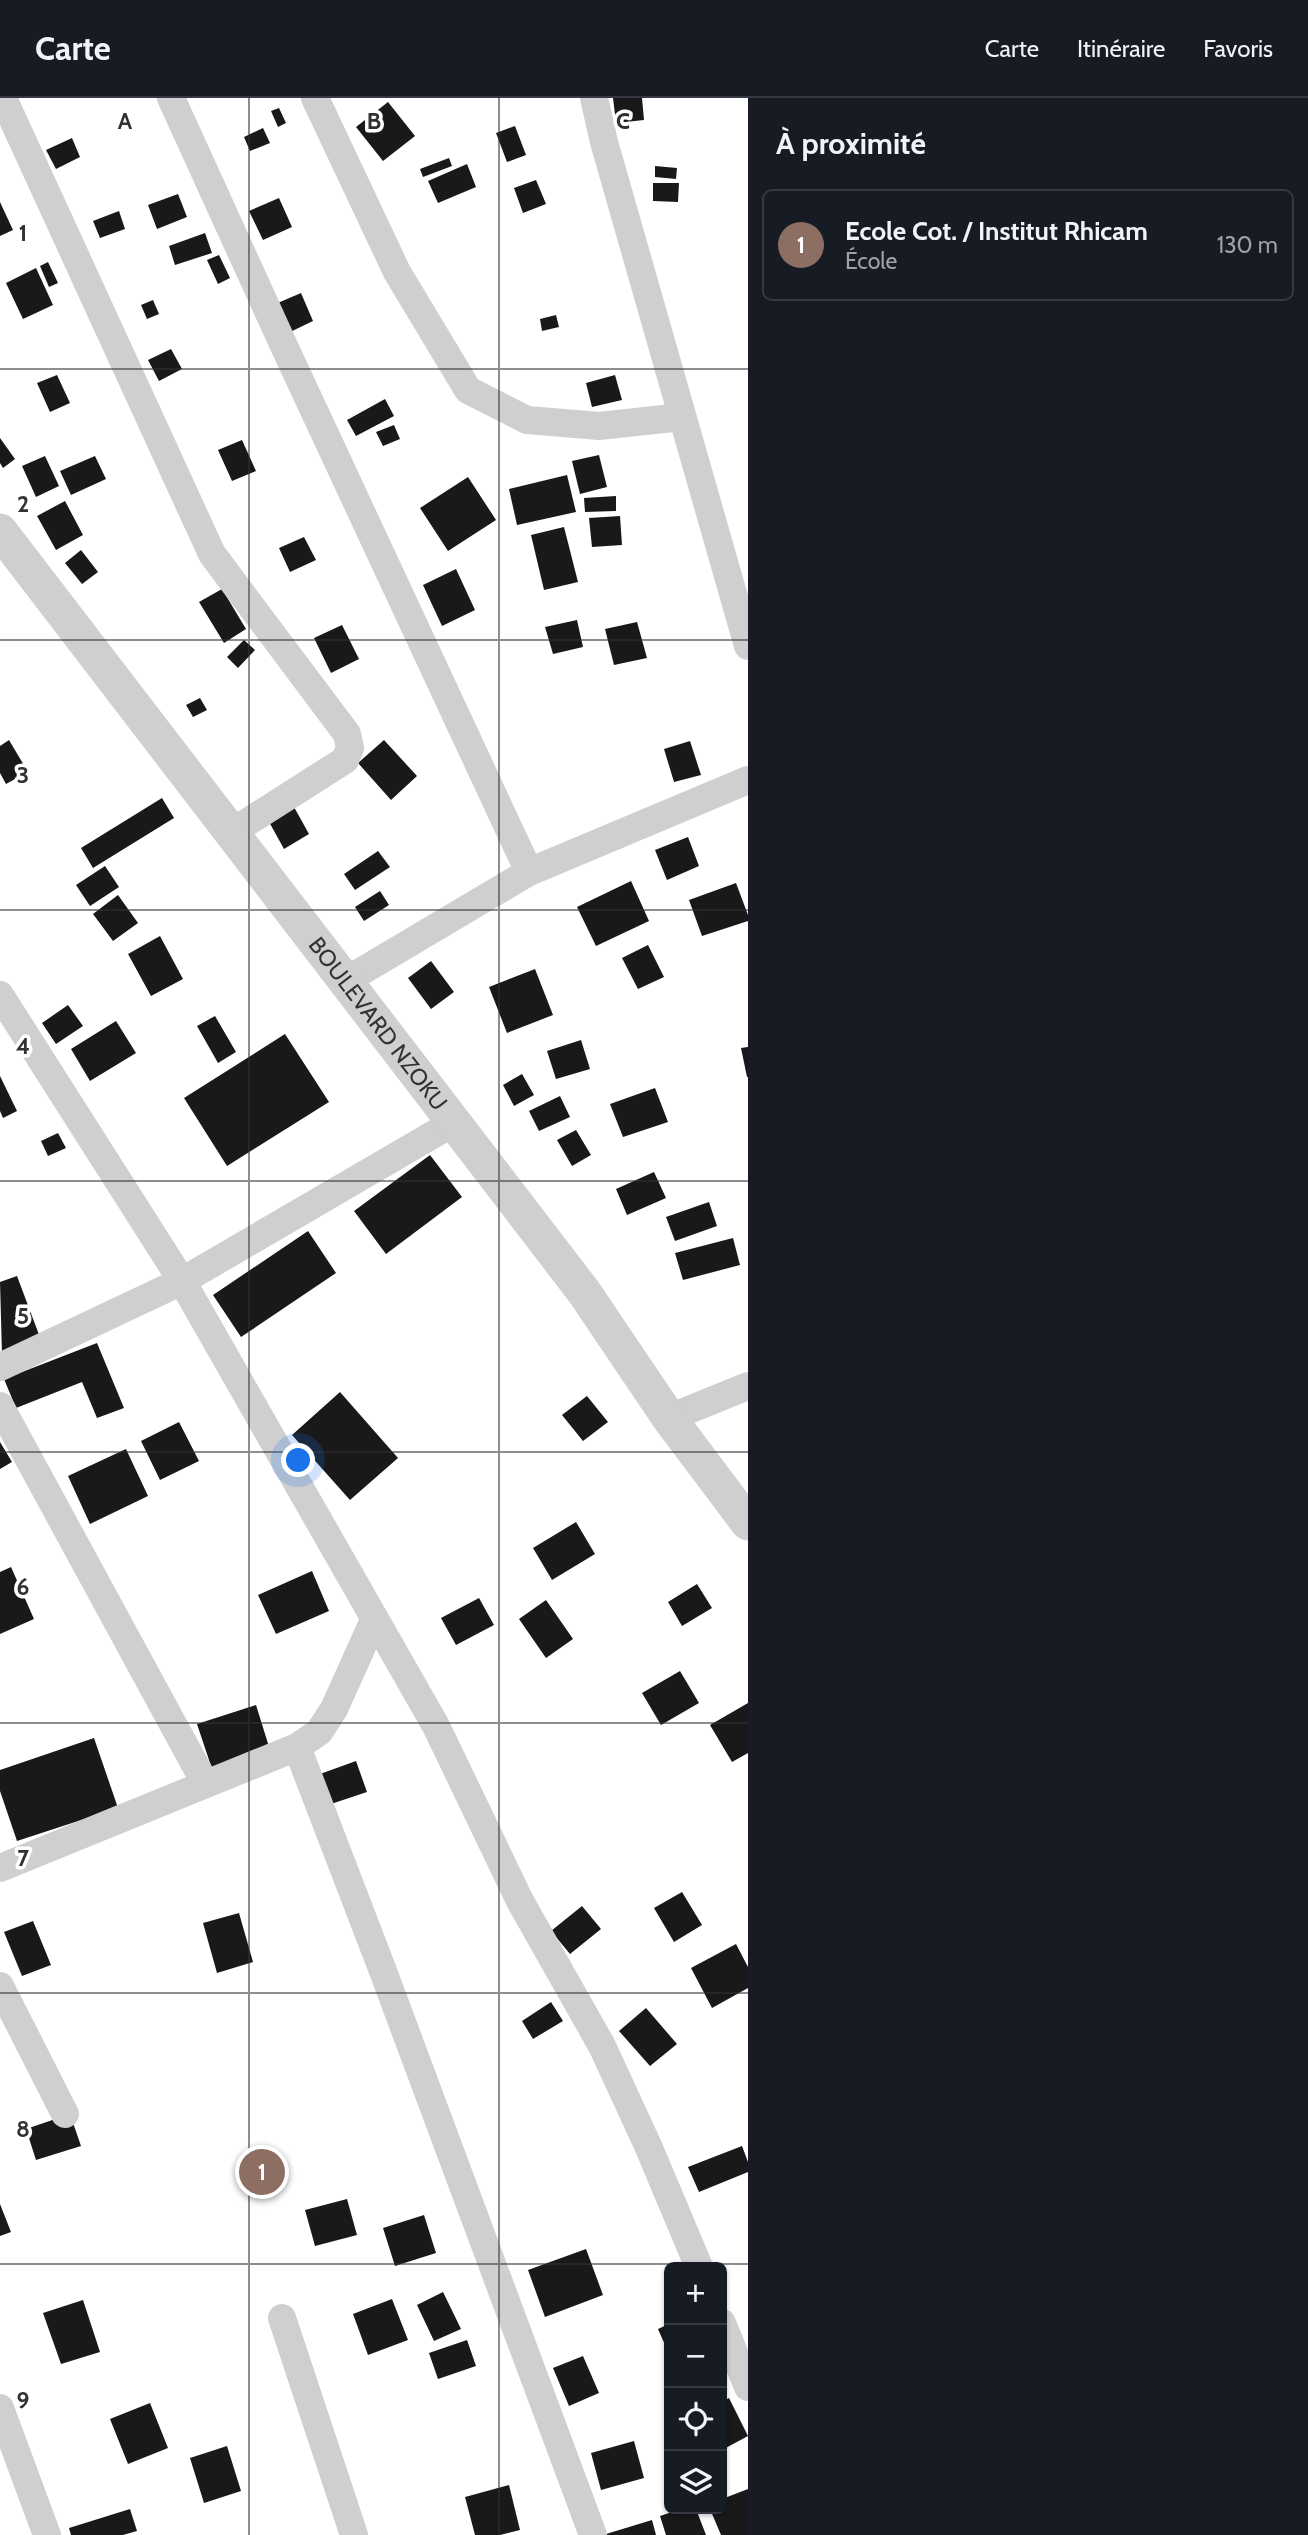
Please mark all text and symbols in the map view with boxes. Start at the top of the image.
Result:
text: Carte [35,28,111,68]
text: Carte [985,34,1039,63]
text: Itinéraire [1077,34,1165,63]
text: Favoris [1203,34,1273,63]
text: A [118,107,133,135]
text: B [367,107,381,135]
text: C [616,107,630,135]
text: À proximité [776,125,926,162]
text: Ecole Cot. / Institut Rhicam [845,215,1148,247]
text: 1 [19,219,27,247]
text: 1 [797,231,805,259]
text: 130 m [1217,231,1278,259]
text: École [845,247,897,275]
text: 2 [17,490,29,518]
text: 3 [17,761,29,789]
street label: BOULEVARD NZOKU [303,931,453,1116]
text: 4 [16,1032,30,1060]
text: 5 [17,1302,29,1330]
your location [281,1443,315,1477]
text: 6 [17,1573,29,1601]
text: 7 [17,1844,29,1872]
text: 8 [16,2115,30,2143]
pin: 1 [239,2146,285,2198]
map controls [664,2262,727,2514]
button: + [664,2262,727,2325]
button: − [664,2325,727,2388]
text: 9 [17,2386,29,2414]
button: locate [664,2388,727,2451]
button: layers [664,2451,727,2514]

